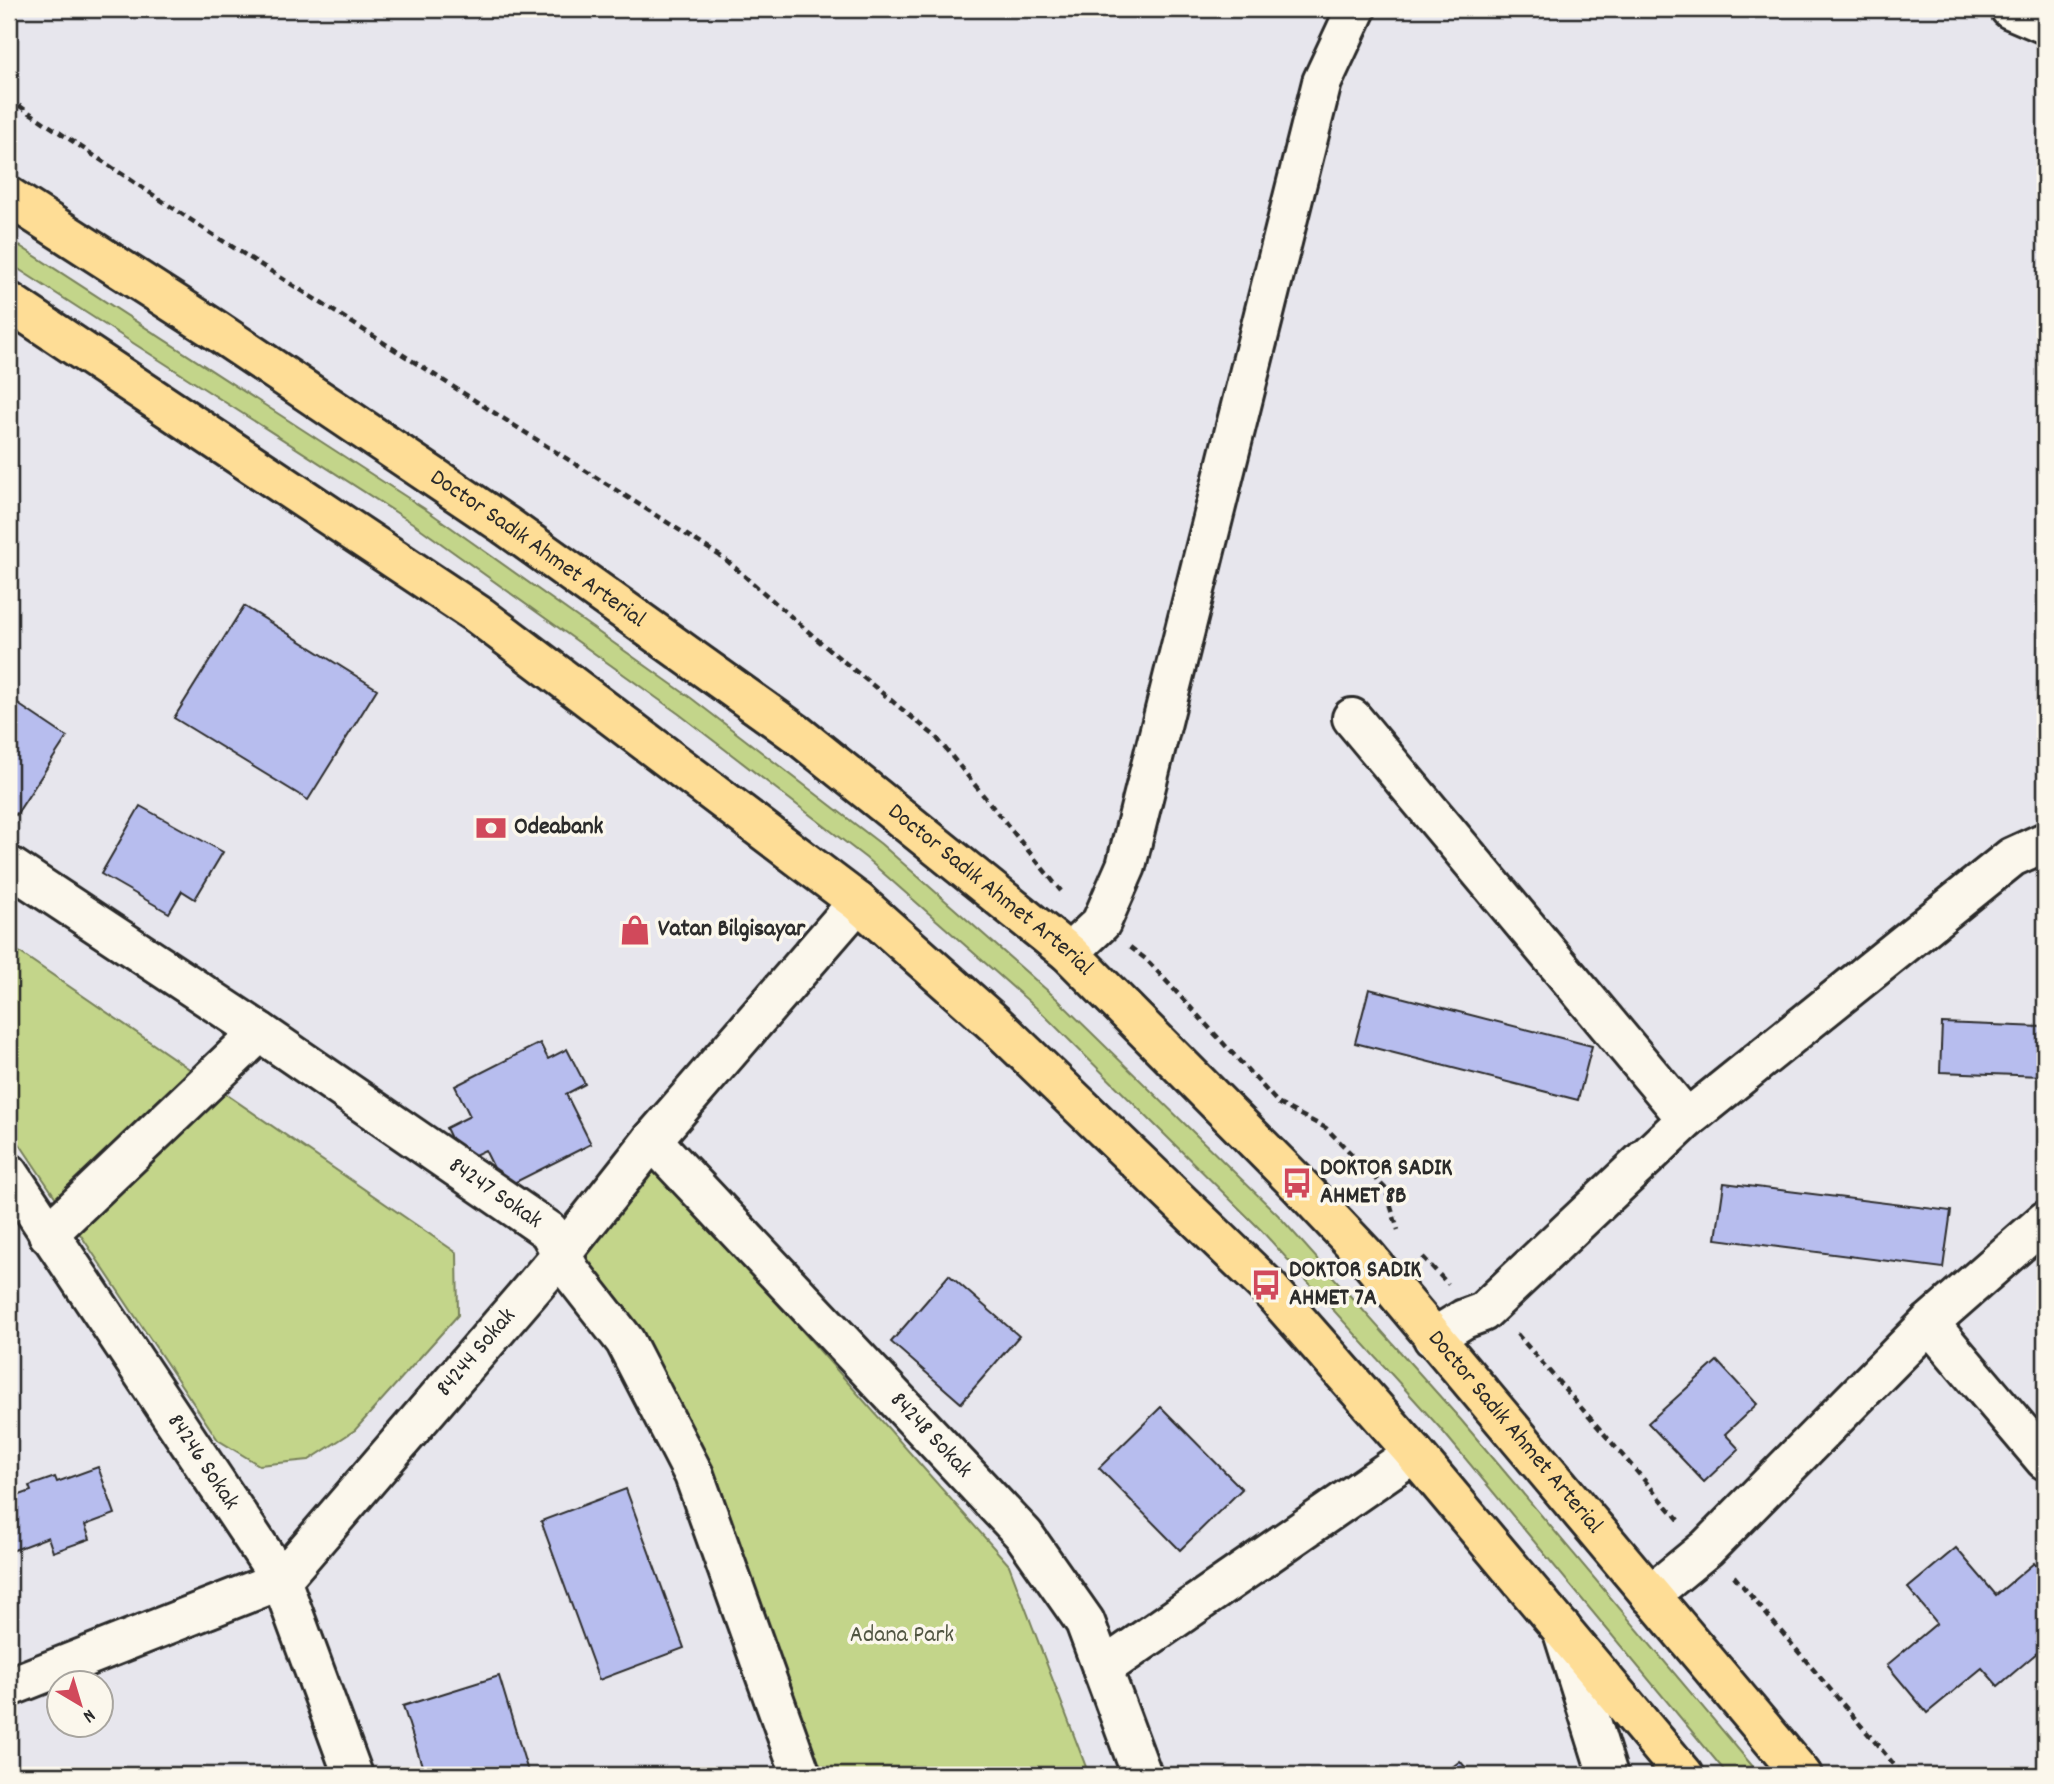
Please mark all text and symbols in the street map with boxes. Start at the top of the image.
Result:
street label: Doctor Sadık Ahmet Arterial [422,462,652,637]
street label: Doctor Sadık Ahmet Arterial [880,796,1101,985]
bank icon: Odeabank [474,811,508,845]
place label: Odeabank [514,811,604,845]
shop icon: Vatan Bilgisayar [618,913,652,947]
place label: Vatan Bilgisayar [658,913,806,947]
street label: 84247 Sokak [441,1149,548,1238]
place label: DOKTOR SADIK AHMET 8B [1320,1152,1452,1214]
bus stop icon: DOKTOR SADIK AHMET 8B [1280,1166,1314,1200]
place label: DOKTOR SADIK AHMET 7A [1289,1254,1421,1316]
bus stop icon: DOKTOR SADIK AHMET 7A [1249,1268,1283,1302]
street label: 84244 Sokak [429,1301,525,1405]
street label: Doctor Sadık Ahmet Arterial [1419,1323,1610,1542]
street label: 84248 Sokak [881,1385,980,1486]
street label: 84246 Sokak [158,1407,247,1517]
park label: Adana Park [850,1619,954,1653]
north arrow [46,1668,116,1738]
text: N [76,1701,100,1728]

